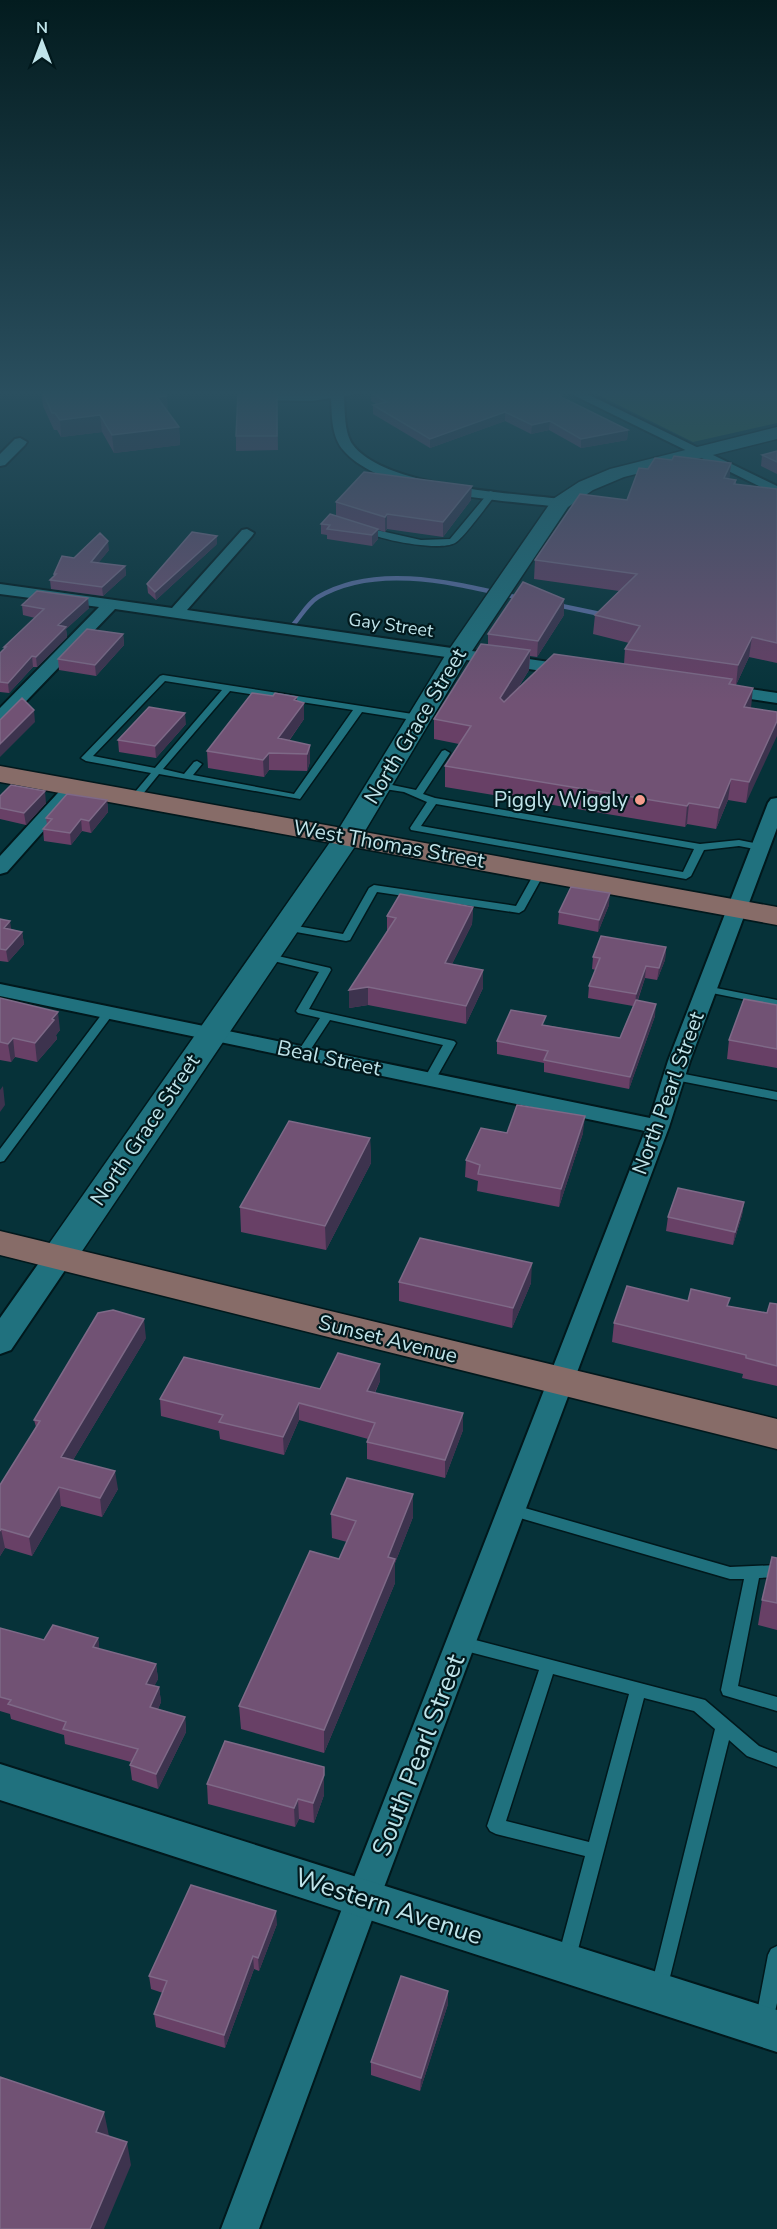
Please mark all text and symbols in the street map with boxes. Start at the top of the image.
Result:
north arrow [12,12,72,72]
text: N [36,17,48,39]
street label: Gay Street [347,607,436,643]
street label: North Grace Street [357,642,473,809]
place label: Piggly Wiggly [494,786,628,814]
marker: Piggly Wiggly [633,793,647,807]
street label: West Thomas Street [291,813,488,875]
street label: North Pearl Street [626,1007,711,1178]
street label: Beal Street [275,1033,384,1083]
street label: North Grace Street [84,1048,206,1211]
street label: Sunset Avenue [316,1308,460,1370]
street label: South Pearl Street [364,1648,473,1861]
street label: Western Avenue [291,1860,487,1953]

